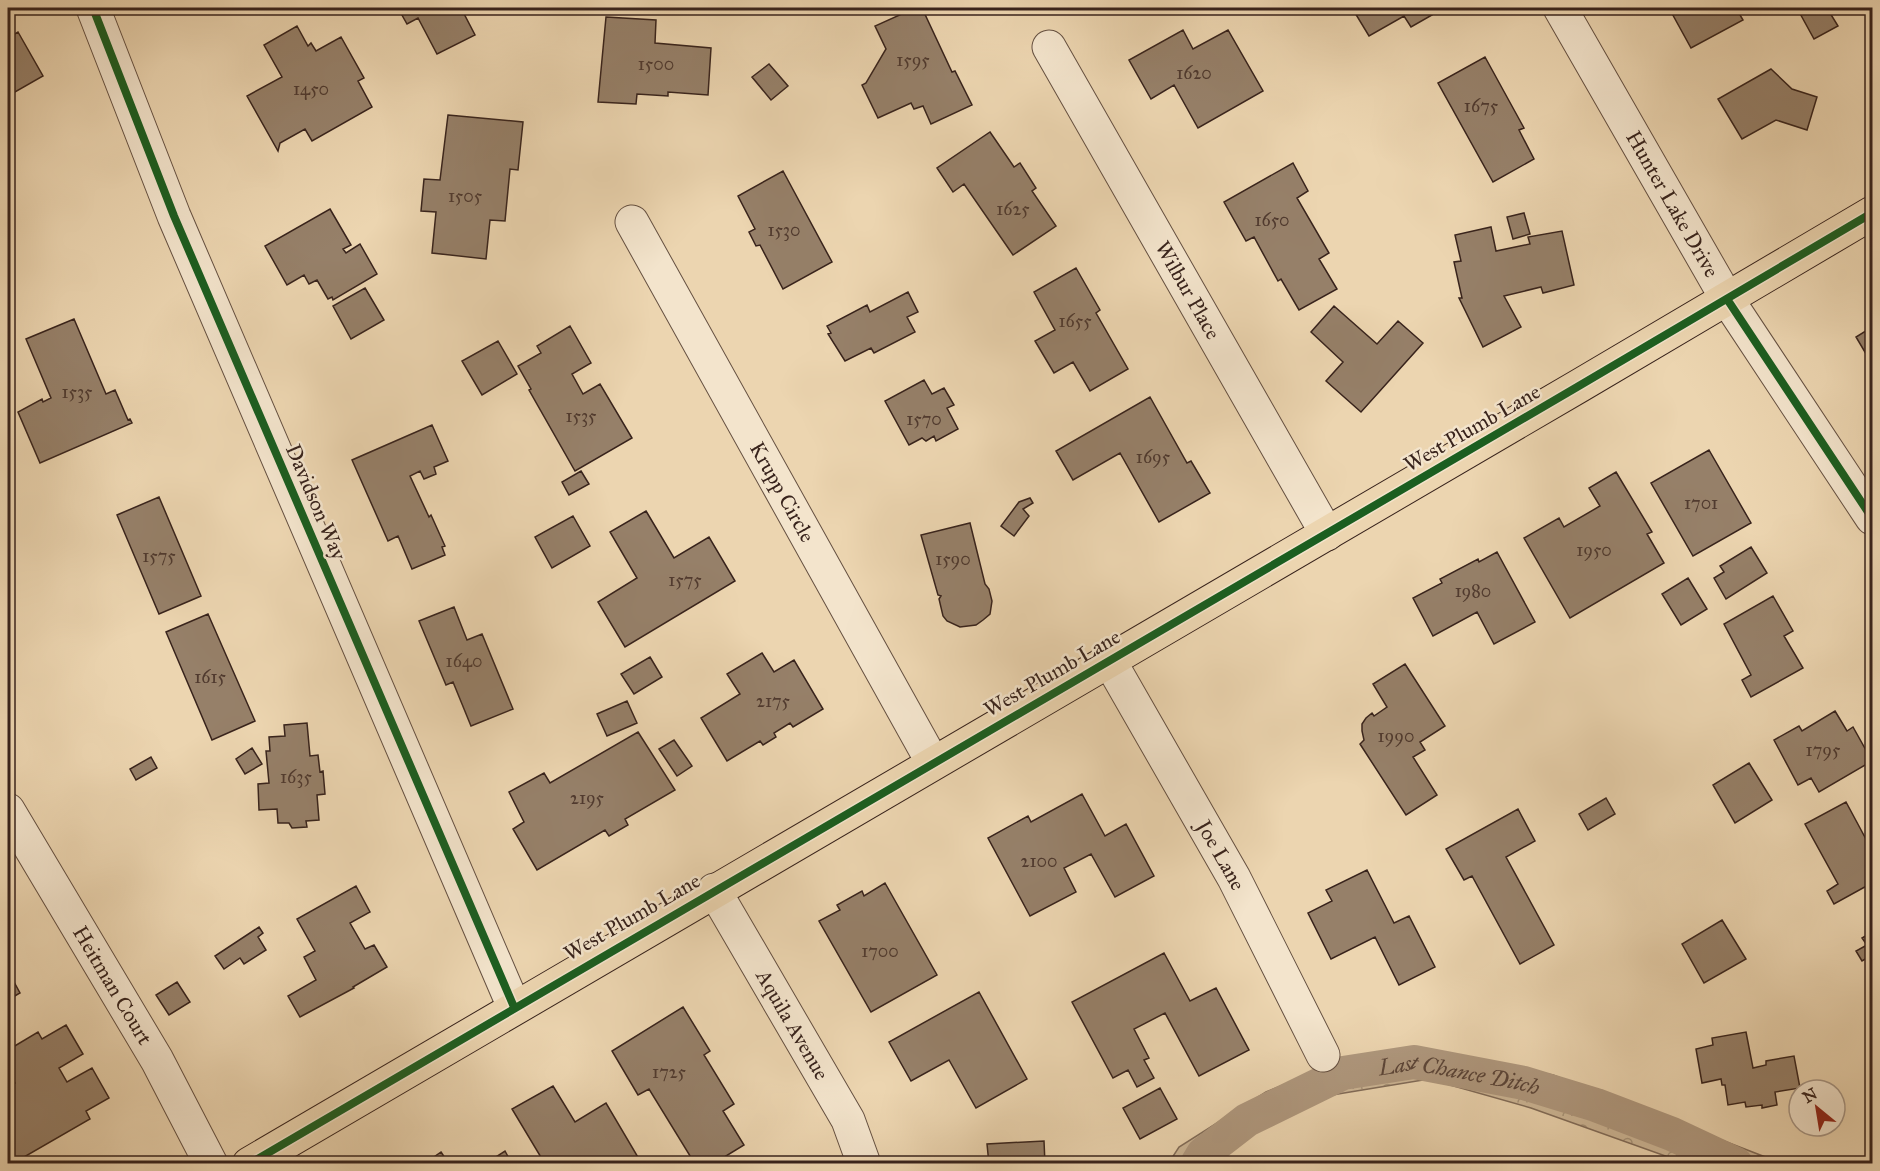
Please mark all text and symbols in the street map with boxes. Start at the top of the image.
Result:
house number: 1595 [896,49,930,71]
house number: 1500 [638,53,674,75]
house number: 1620 [1176,62,1212,84]
house number: 1450 [293,78,329,100]
house number: 1675 [1464,95,1499,117]
street label: Hunter Lake Drive [1620,126,1725,282]
house number: 1505 [448,185,483,207]
house number: 1625 [996,198,1030,220]
house number: 1650 [1254,209,1290,231]
house number: 1530 [767,219,801,241]
street label: Wilbur Place [1149,236,1226,344]
house number: 1655 [1058,310,1092,332]
street label: West Plumb Lane [1399,378,1545,478]
house number: 1535 [62,381,93,403]
house number: 1535 [566,405,597,427]
house number: 1570 [906,408,942,430]
street label: Krupp Circle [744,437,821,547]
street label: Davidson Way [280,440,353,565]
house number: 1695 [1136,446,1171,468]
house number: 1701 [1684,492,1718,514]
house number: 1950 [1576,539,1612,561]
house number: 1575 [142,545,176,567]
house number: 1590 [935,548,971,570]
house number: 1575 [668,569,702,591]
house number: 1980 [1455,580,1491,602]
street label: West Plumb Lane [979,623,1125,723]
house number: 1640 [446,650,482,672]
house number: 1615 [194,666,226,688]
house number: 2175 [756,690,791,712]
house number: 1990 [1378,725,1414,747]
house number: 1795 [1806,739,1841,761]
house number: 1635 [280,766,313,788]
house number: 2195 [570,787,605,809]
street label: Joe Lane [1190,814,1251,895]
house number: 2100 [1021,850,1057,872]
street label: West Plumb Lane [559,867,705,967]
street label: Heitman Court [67,921,158,1050]
house number: 1700 [861,940,899,962]
street label: Aquila Avenue [750,964,835,1085]
water label: Last Chance Ditch [1375,1049,1543,1101]
house number: 1725 [652,1061,687,1083]
north arrow [1787,1078,1847,1138]
text: N [1799,1084,1821,1107]

